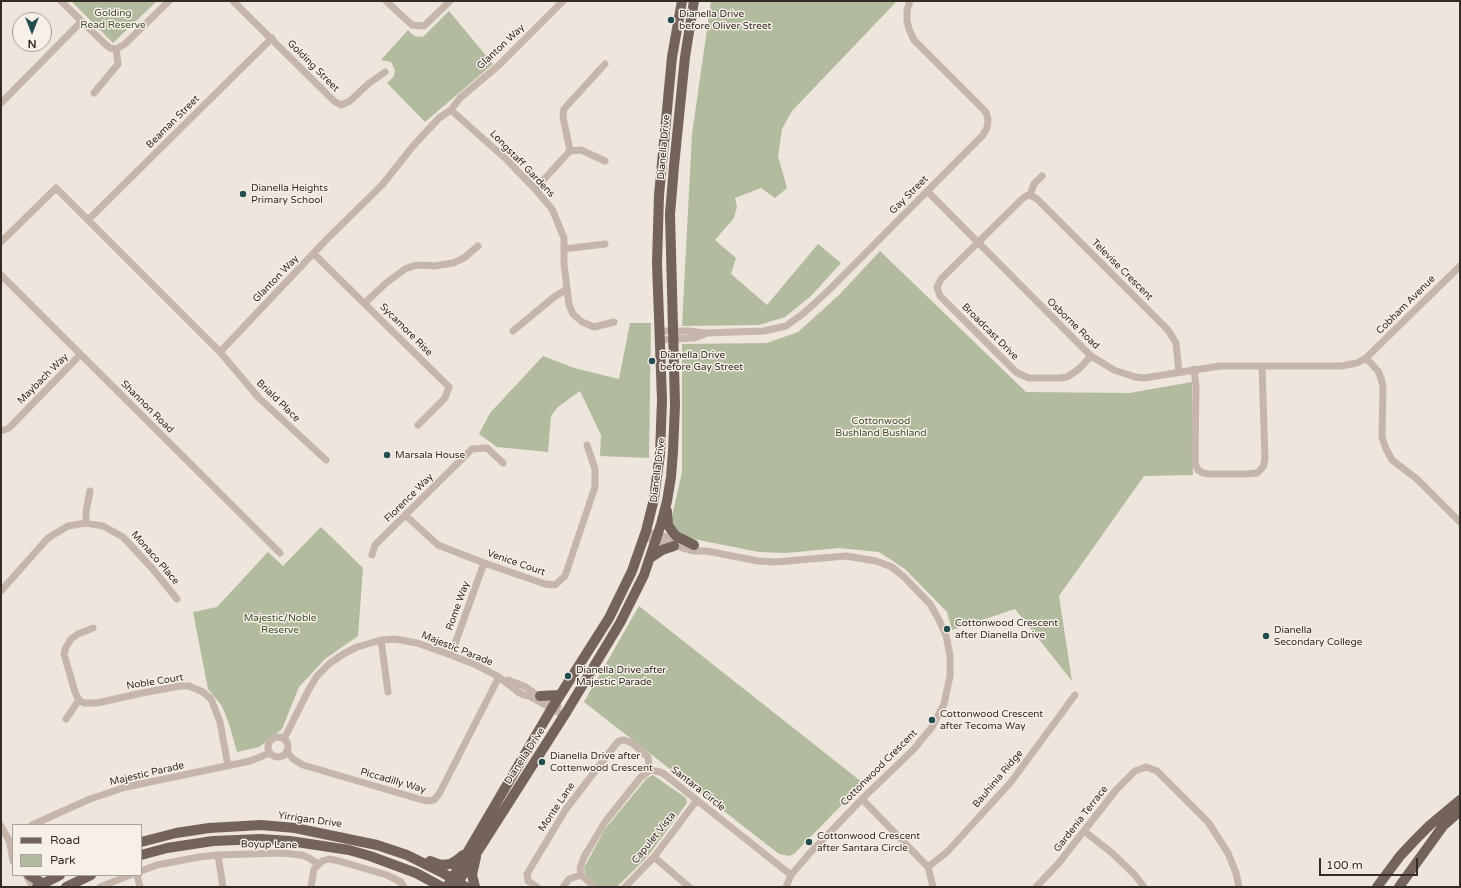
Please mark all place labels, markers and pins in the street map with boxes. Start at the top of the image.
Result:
place label: Dianella Drive before Oliver Street [679,8,771,32]
marker: Dianella Drive before Oliver Street [666,15,676,25]
place label: Dianella Heights Primary School [251,182,328,206]
marker: Dianella Heights Primary School [238,189,248,199]
place label: Dianella Drive before Gay Street [660,349,743,372]
marker: Dianella Drive before Gay Street [647,356,657,366]
place label: Marsala House [395,449,465,461]
marker: Marsala House [382,450,392,460]
place label: Cottonwood Crescent after Dianella Drive [955,617,1058,640]
marker: Cottonwood Crescent after Dianella Drive [942,624,952,634]
place label: Dianella Secondary College [1274,624,1362,648]
marker: Dianella Secondary College [1261,631,1271,641]
place label: Dianella Drive after Majestic Parade [576,664,666,688]
marker: Dianella Drive after Majestic Parade [563,671,573,681]
place label: Cottonwood Crescent after Tecoma Way [940,708,1043,732]
marker: Cottonwood Crescent after Tecoma Way [927,715,937,725]
place label: Dianella Drive after Cottenwood Crescent [550,750,653,774]
marker: Dianella Drive after Cottenwood Crescent [537,757,547,767]
place label: Cottonwood Crescent after Santara Circle [817,830,920,854]
marker: Cottonwood Crescent after Santara Circle [804,837,814,847]

